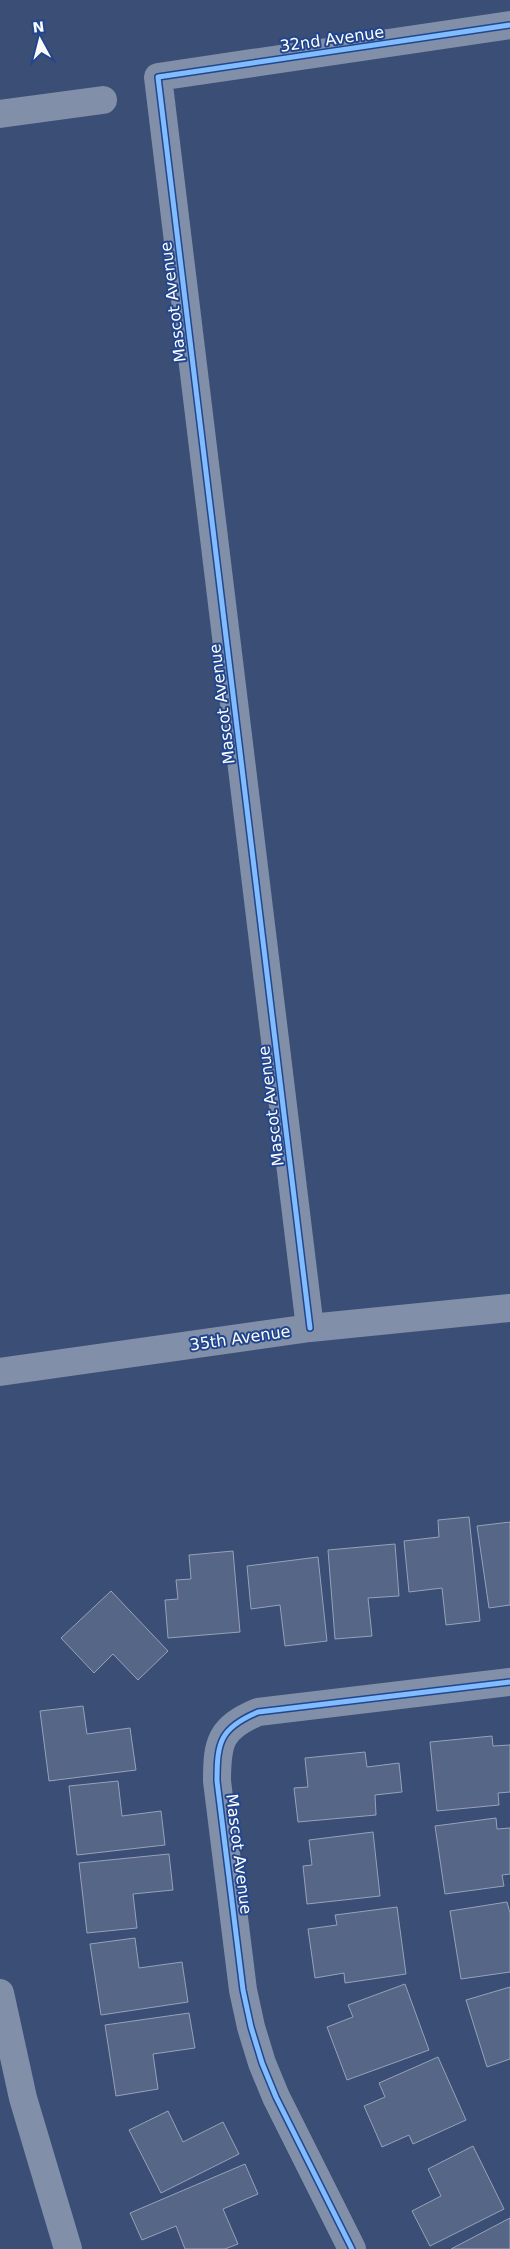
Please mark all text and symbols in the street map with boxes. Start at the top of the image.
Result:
north arrow [15,15,65,65]
text: N [32,18,45,36]
street label: 32nd Avenue [279,22,385,56]
street label: Mascot Avenue [156,241,190,363]
street label: Mascot Avenue [205,643,239,765]
street label: Mascot Avenue [254,1045,288,1167]
street label: 35th Avenue [189,1322,291,1354]
street label: Mascot Avenue [222,1793,256,1915]

